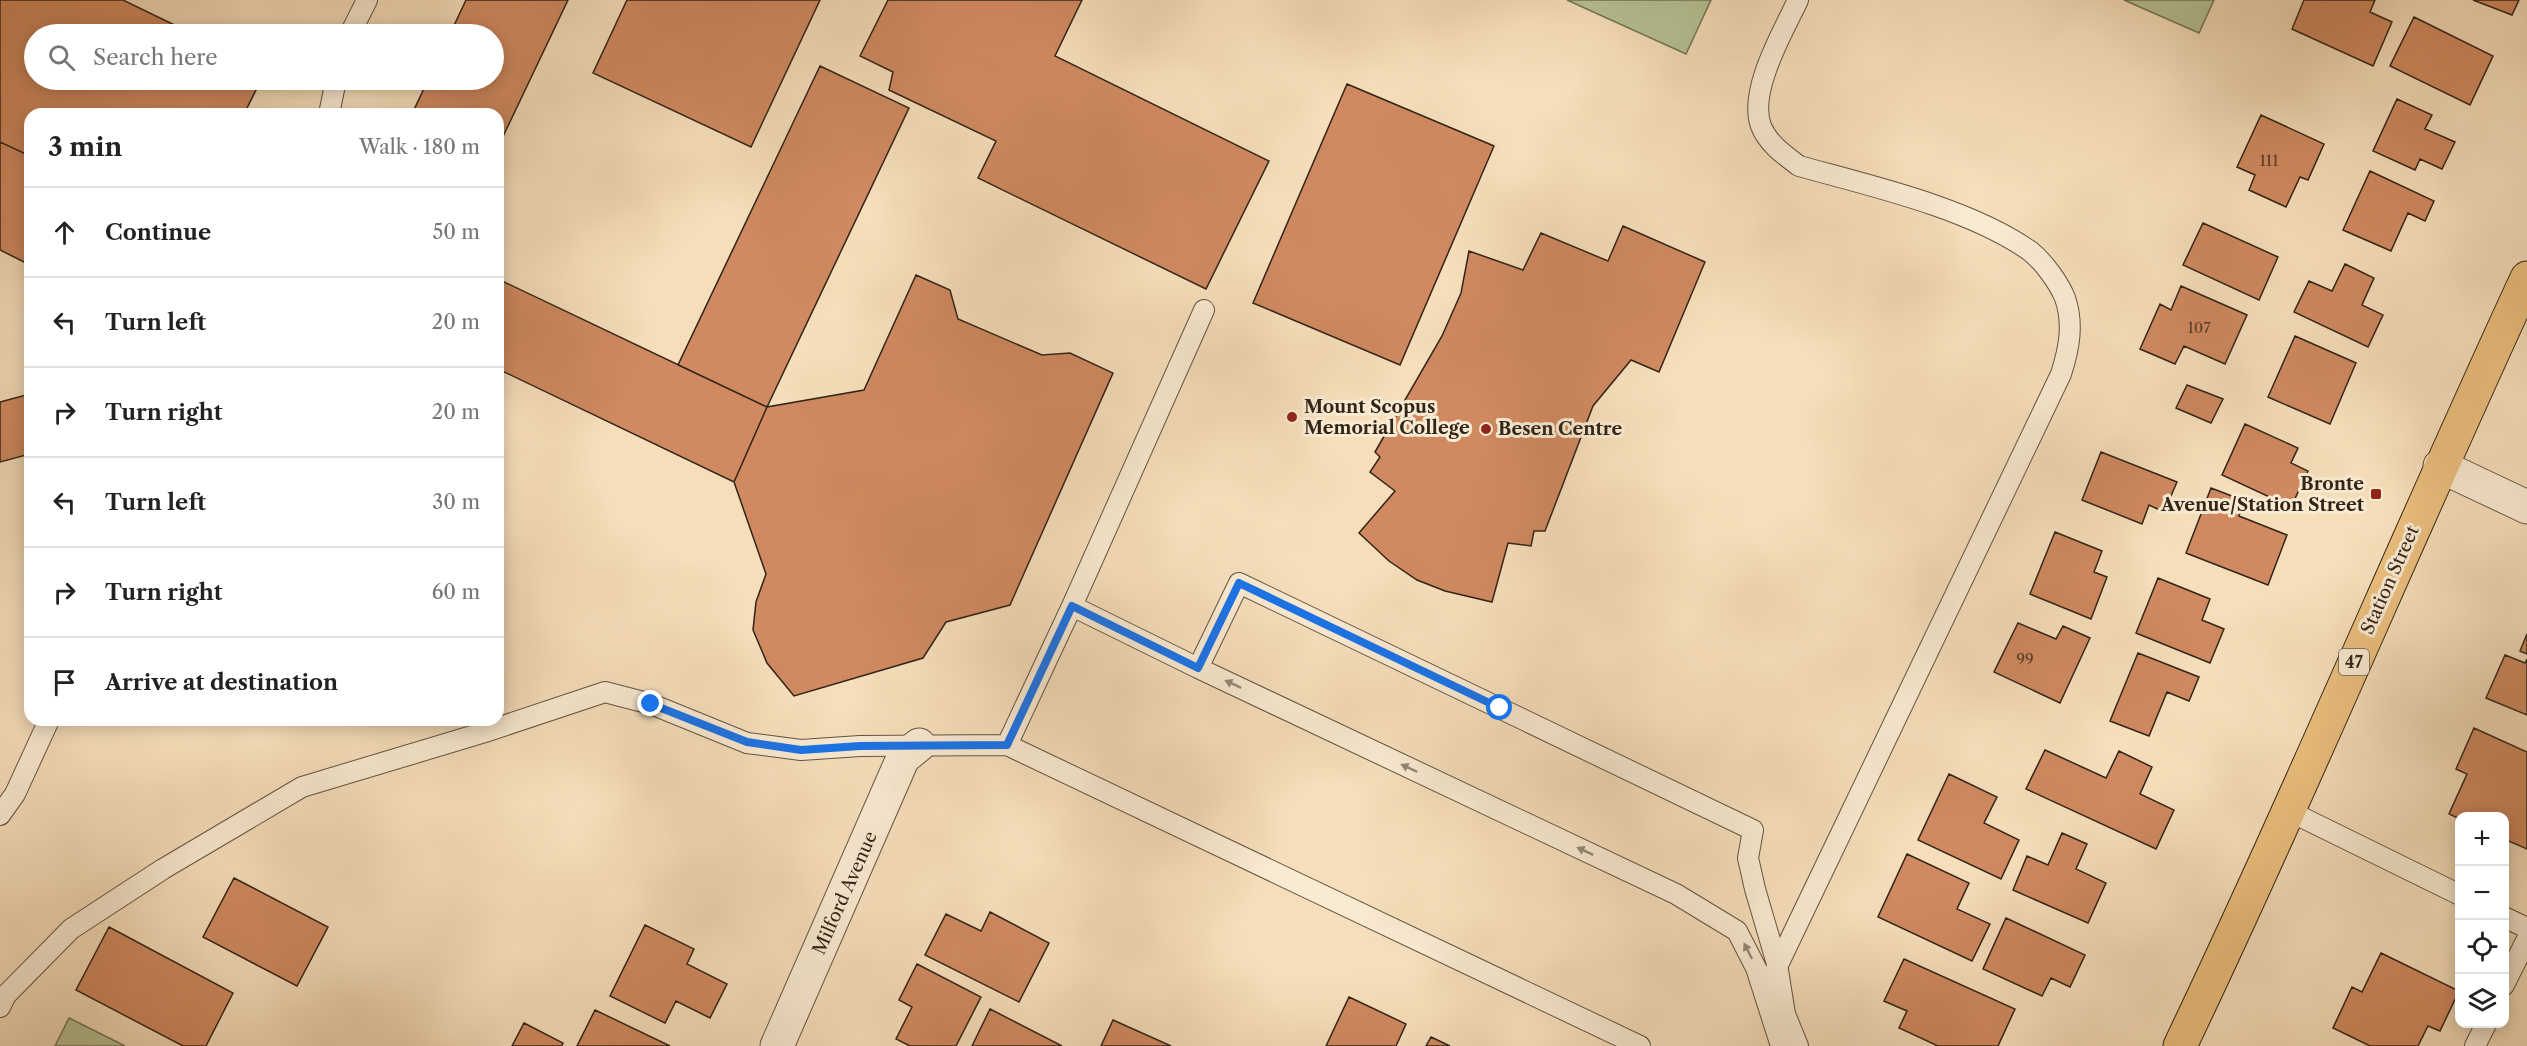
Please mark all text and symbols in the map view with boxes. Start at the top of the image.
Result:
search box [24,24,504,90]
icon: search [45,41,78,74]
text: Search here [93,44,218,71]
text: 3 min [48,131,122,163]
text: Walk · 180 m [359,135,480,159]
house number: 111 [2260,151,2279,170]
icon: ahead [48,216,81,249]
text: Continue [105,219,211,246]
text: 50 m [433,220,480,244]
icon: left [48,306,81,339]
text: Turn left [105,309,206,336]
text: 20 m [432,310,480,334]
house number: 107 [2187,318,2211,337]
icon: right [48,396,81,429]
place label: Mount Scopus Memorial College [1304,396,1470,439]
text: Turn right [105,399,223,426]
text: 20 m [432,400,480,424]
marker: Mount Scopus Memorial College [1285,410,1299,424]
place label: Besen Centre [1498,418,1622,440]
marker: Besen Centre [1479,422,1493,436]
place label: Bronte Avenue/Station Street [2160,473,2365,516]
icon: left [48,486,81,519]
marker: Bronte Avenue/Station Street [2369,487,2383,501]
text: Turn left [105,489,206,516]
text: 30 m [432,490,480,514]
street label: Station Street [2356,522,2424,638]
icon: right [48,576,81,609]
text: Turn right [105,579,223,606]
text: 60 m [432,580,480,604]
house number: 99 [2016,649,2034,668]
road number: 47 [2339,649,2369,675]
icon: arrive [48,666,81,699]
text: Arrive at destination [105,669,338,696]
one-way arrow [1224,680,1241,689]
route end [637,690,663,716]
route start [1486,694,1512,720]
one-way arrow [1401,763,1418,772]
map controls [2455,812,2509,1028]
button: + [2455,812,2509,866]
street label: Milford Avenue [808,828,882,958]
one-way arrow [1577,846,1594,855]
button: − [2455,866,2509,920]
button: locate [2455,920,2509,974]
one-way arrow [1743,943,1753,960]
button: layers [2455,974,2509,1028]

